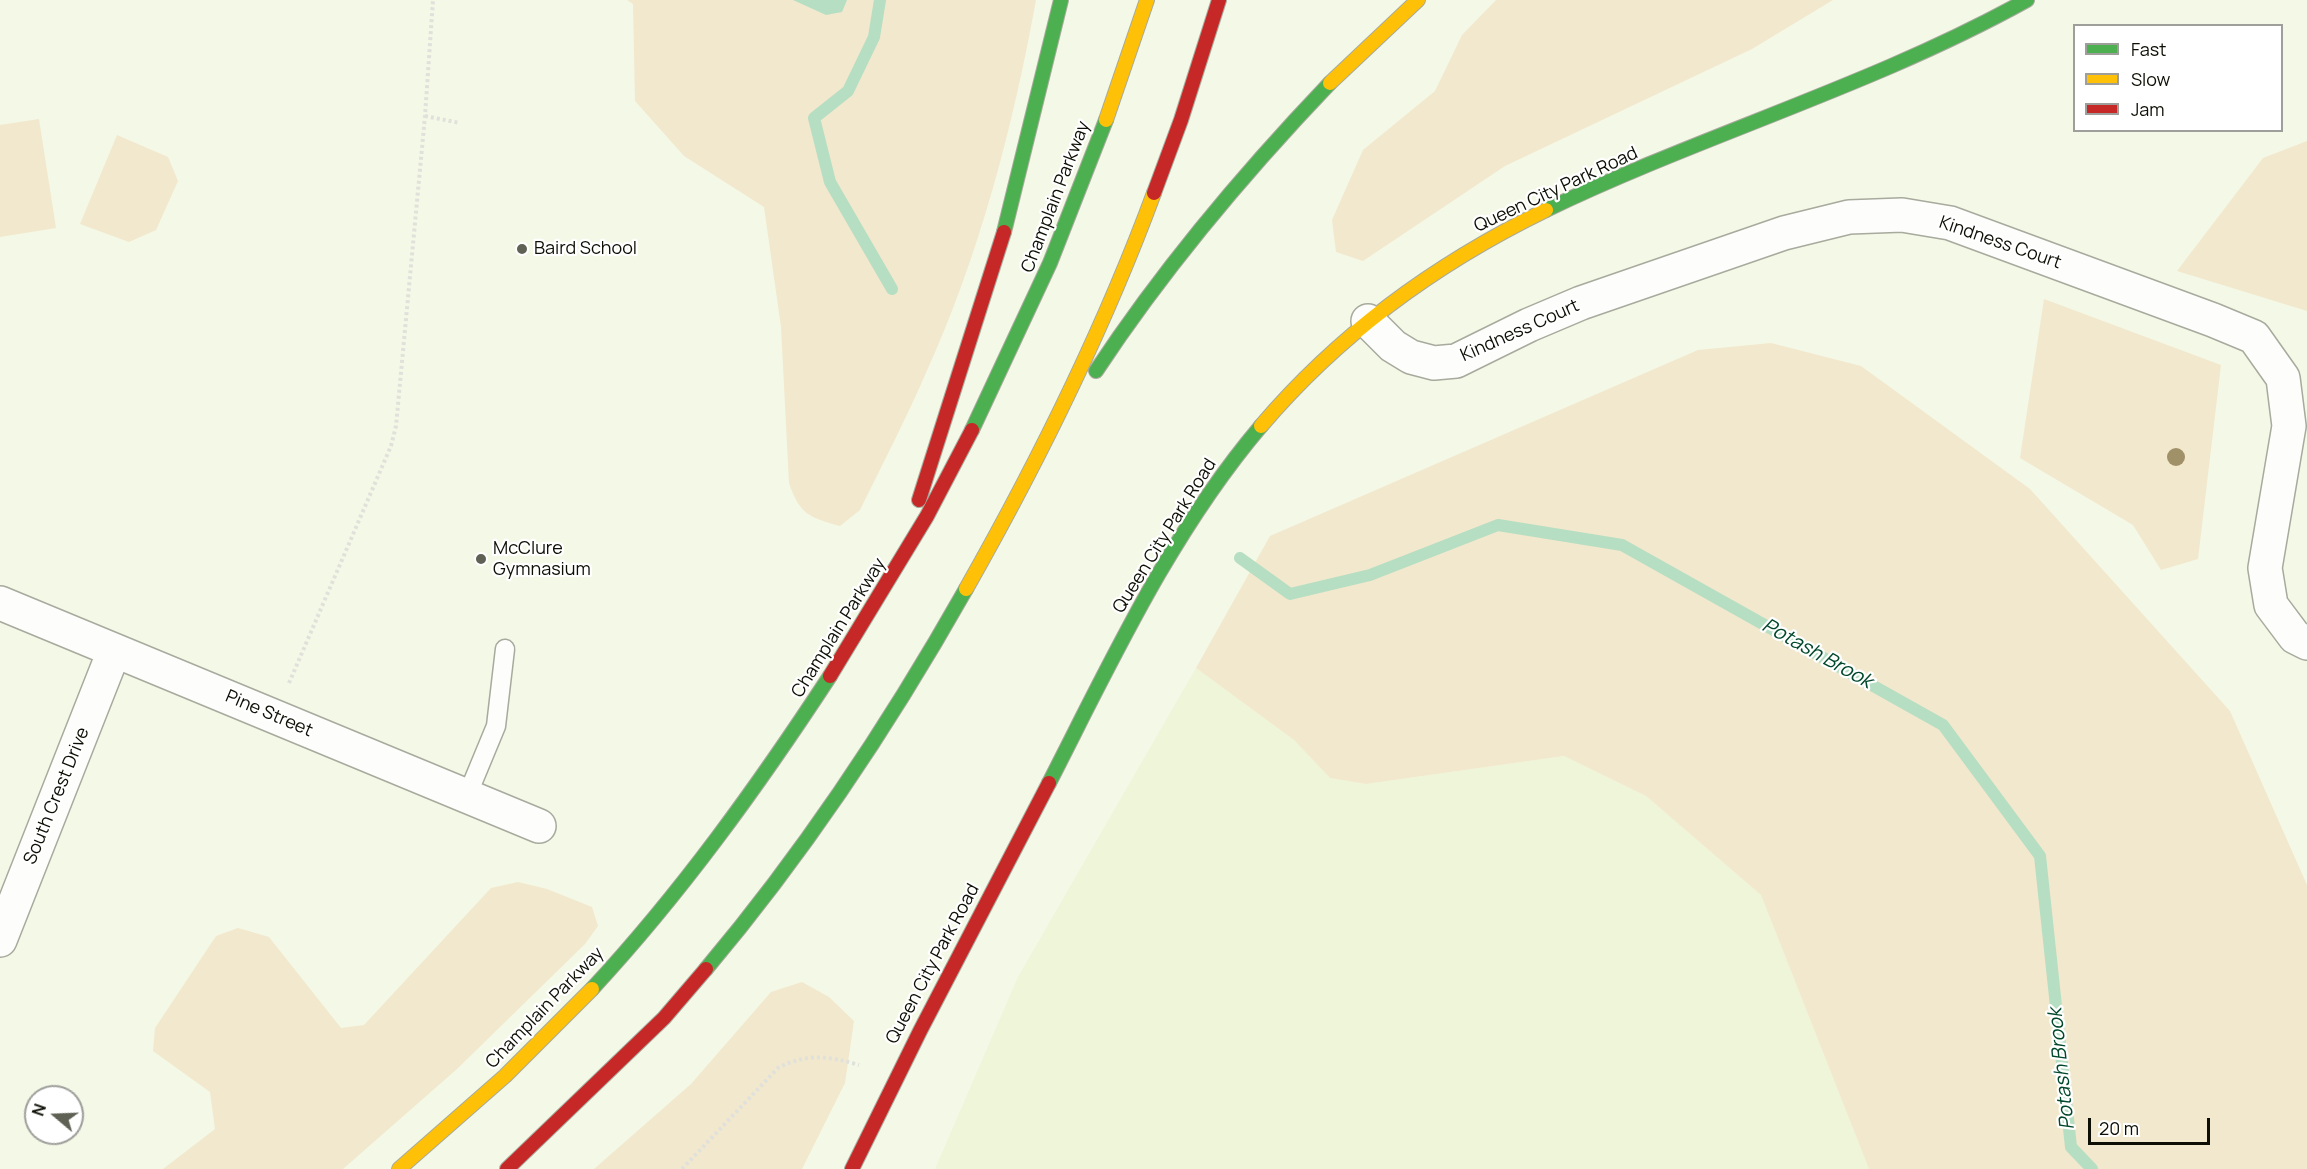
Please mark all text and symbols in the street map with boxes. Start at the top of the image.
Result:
legend [2073,24,2283,132]
text: Fast [2131,37,2166,61]
text: Slow [2131,67,2170,91]
text: Jam [2131,97,2165,121]
street label: Champlain Parkway [1017,118,1095,276]
street label: Queen City Park Road [1471,143,1641,237]
street label: Kindness Court [1936,212,2064,274]
place label: Baird School [534,238,637,260]
marker: Baird School [515,242,529,256]
street label: Kindness Court [1457,295,1583,367]
street label: Queen City Park Road [1109,455,1221,617]
place label: McClure Gymnasium [493,538,591,580]
marker: McClure Gymnasium [474,552,488,566]
street label: Champlain Parkway [787,554,891,702]
water label: Potash Brook [1758,614,1876,694]
street label: Pine Street [222,686,316,742]
street label: South Crest Drive [20,724,94,868]
street label: Queen City Park Road [882,880,984,1048]
street label: Champlain Parkway [482,943,608,1073]
water label: Potash Brook [2044,1007,2080,1131]
north arrow [24,1085,84,1145]
text: N [27,1101,51,1119]
scale bar [2091,1106,2212,1144]
text: 20 m [2099,1116,2139,1140]

